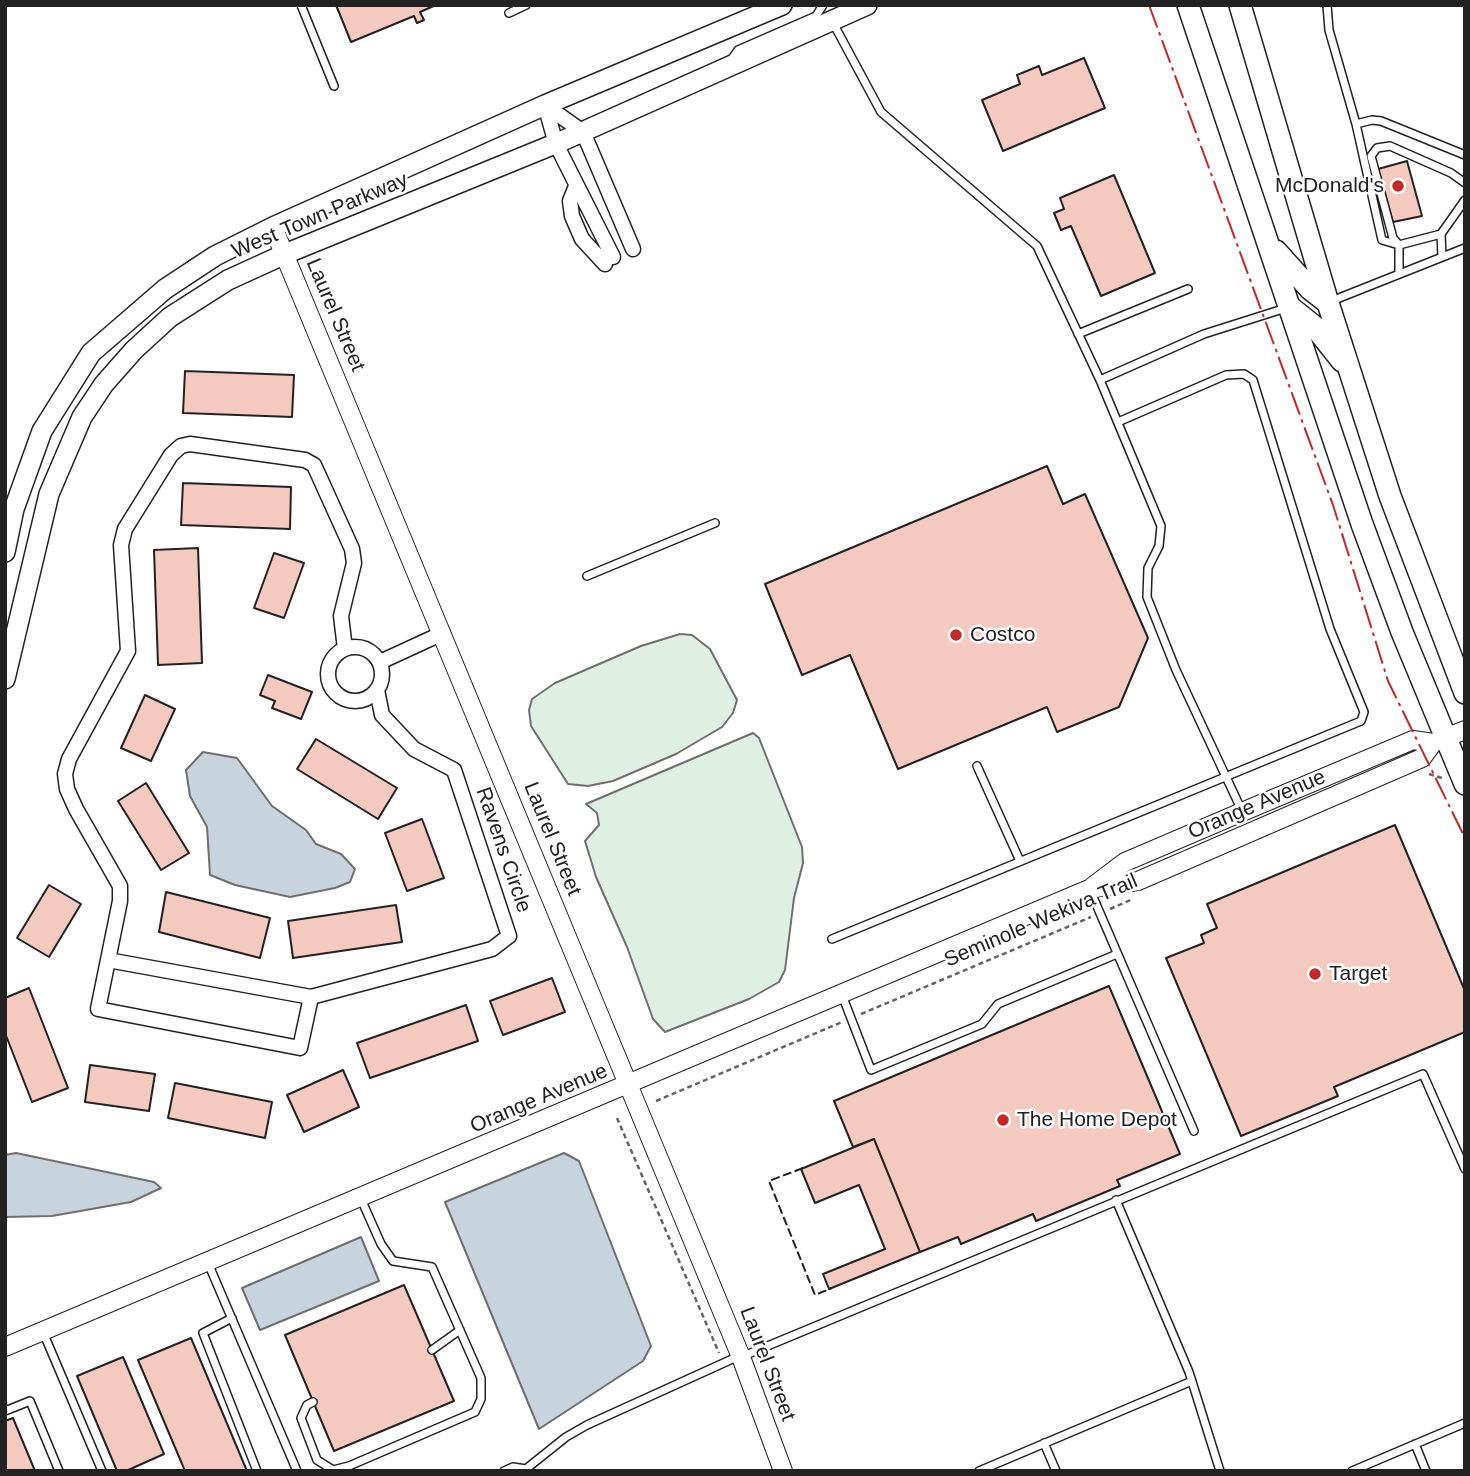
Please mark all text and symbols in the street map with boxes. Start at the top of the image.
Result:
street label: West Town Parkway [228,168,412,264]
place label: McDonald's [1275,173,1384,199]
marker: McDonald's [1390,178,1406,194]
street label: Laurel Street [300,255,370,375]
place label: Costco [970,622,1035,648]
marker: Costco [948,627,964,643]
street label: Orange Avenue [1185,765,1329,845]
street label: Laurel Street [518,779,586,899]
street label: Ravens Circle [470,784,536,916]
street label: Seminole Wekiva Trail [940,869,1142,973]
place label: Target [1329,961,1387,987]
marker: Target [1307,966,1323,982]
street label: Orange Avenue [467,1059,611,1139]
place label: The Home Depot [1017,1107,1177,1133]
marker: The Home Depot [995,1112,1011,1128]
street label: Laurel Street [734,1303,800,1425]

